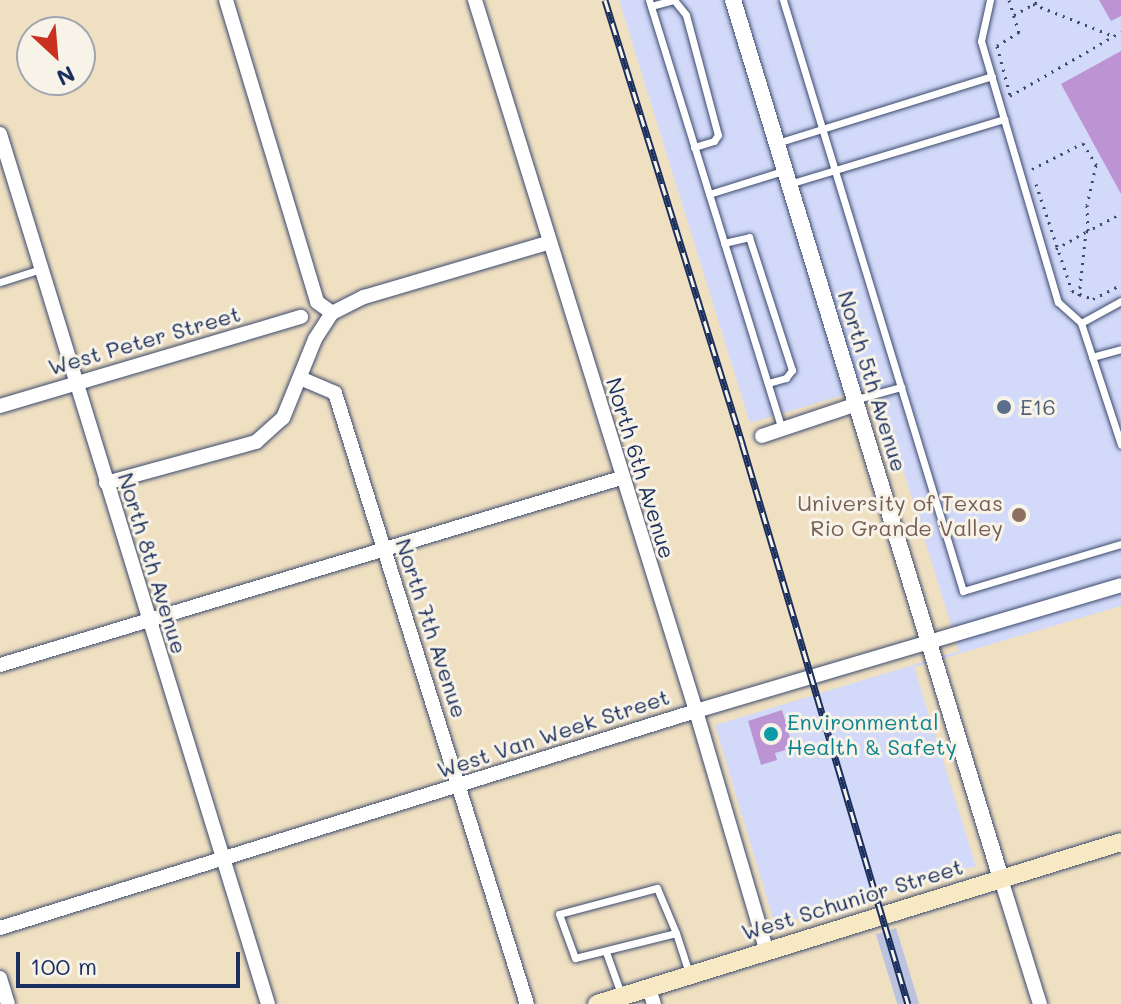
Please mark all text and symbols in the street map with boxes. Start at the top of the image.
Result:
north arrow [16,16,96,96]
text: N [52,60,80,93]
street label: North 5th Avenue [833,287,913,475]
street label: West Peter Street [45,300,243,380]
street label: North 6th Avenue [601,374,681,562]
place label: E16 [1020,394,1056,420]
marker: E16 [995,398,1013,416]
street label: North 8th Avenue [113,469,193,657]
place label: University of Texas Rio Grande Valley [797,489,1003,540]
marker: University of Texas Rio Grande Valley [1010,506,1028,524]
street label: North 7th Avenue [391,535,473,721]
street label: West Van Week Street [433,683,673,783]
place label: Environmental Health & Safety [787,708,957,760]
marker: Environmental Health & Safety [762,725,780,743]
street label: West Schunior Street [738,853,966,945]
scale bar [20,936,244,986]
text: 100 m [30,950,97,981]

